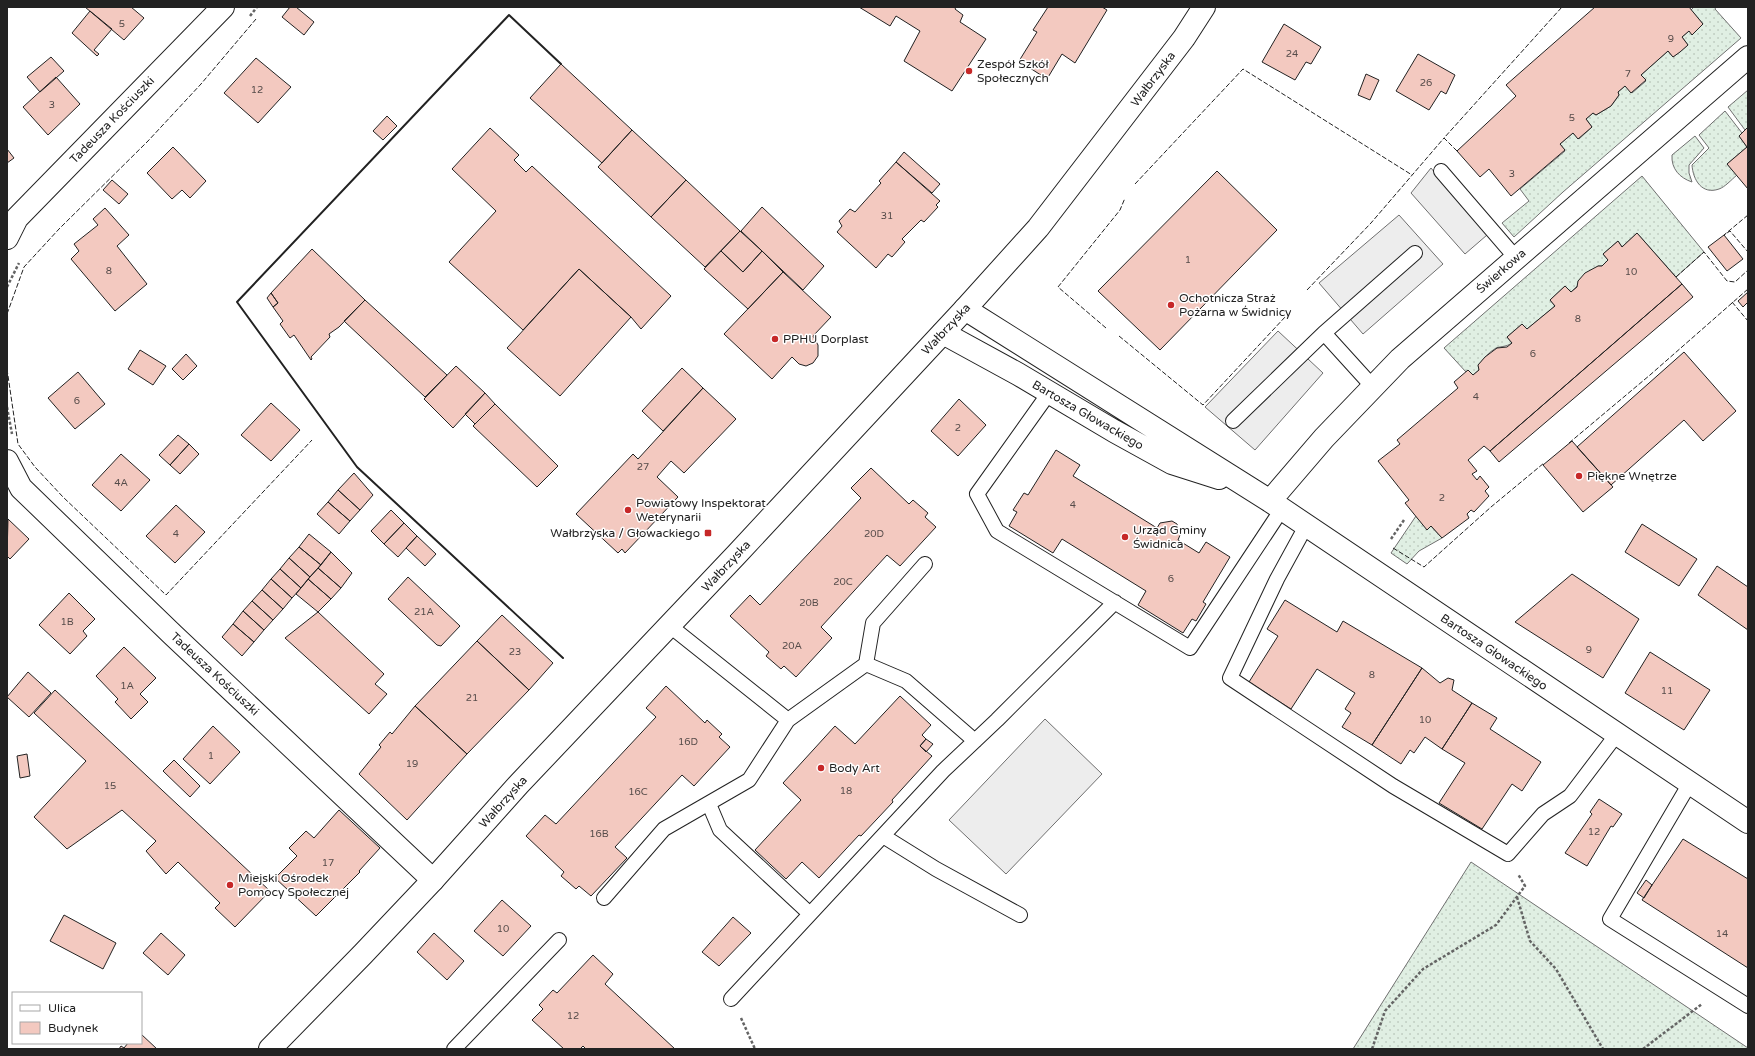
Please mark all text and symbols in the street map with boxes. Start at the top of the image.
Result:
house number: 5 [119,18,125,30]
house number: 9 [1668,33,1674,45]
house number: 24 [1286,48,1298,60]
street label: Wałbrzyska [1128,49,1178,109]
place label: Zespół Szkół Społecznych [977,57,1049,85]
marker: Zespół Szkół Społecznych [964,66,974,76]
house number: 7 [1625,68,1631,80]
street label: Tadeusza Kościuszki [67,74,157,166]
house number: 26 [1420,77,1432,89]
house number: 12 [251,84,263,96]
house number: 3 [49,99,55,111]
house number: 5 [1569,112,1575,124]
house number: 3 [1509,168,1515,180]
house number: 31 [881,210,893,222]
street label: Świerkowa [1473,246,1529,296]
house number: 1 [1185,254,1191,266]
house number: 8 [106,265,112,277]
house number: 10 [1625,266,1637,278]
place label: Ochotnicza Straż Pożarna w Świdnicy [1179,291,1292,319]
street label: Wałbrzyska [919,300,973,358]
marker: Ochotnicza Straż Pożarna w Świdnicy [1166,300,1176,310]
house number: 8 [1575,313,1581,325]
place label: PPHU Dorplast [783,332,869,346]
marker: PPHU Dorplast [770,334,780,344]
house number: 6 [1530,348,1536,360]
street label: Bartosza Głowackiego [1030,377,1146,453]
house number: 4 [1473,391,1479,403]
house number: 6 [74,395,80,407]
house number: 2 [955,422,961,434]
house number: 27 [637,461,649,473]
place label: Piękne Wnętrze [1587,469,1677,483]
marker: Piękne Wnętrze [1574,471,1584,481]
house number: 4A [114,477,128,489]
house number: 2 [1439,492,1445,504]
place label: Powiatowy Inspektorat Weterynarii [636,496,766,524]
house number: 4 [1070,499,1076,511]
marker: Powiatowy Inspektorat Weterynarii [623,505,633,515]
place label: Urząd Gminy Świdnica [1133,523,1207,551]
place label: Wałbrzyska / Głowackiego [550,526,700,540]
house number: 4 [173,528,179,540]
marker: Wałbrzyska / Głowackiego [703,528,713,538]
house number: 20D [864,528,884,540]
marker: Urząd Gminy Świdnica [1120,532,1130,542]
street label: Wałbrzyska [699,537,753,595]
house number: 6 [1168,573,1174,585]
house number: 20C [833,576,853,588]
house number: 20B [799,597,819,609]
house number: 21A [414,606,434,618]
street label: Bartosza Głowackiego [1438,611,1550,693]
house number: 1B [60,616,74,628]
street label: Tadeusza Kościuszki [168,630,262,718]
house number: 20A [782,640,802,652]
house number: 9 [1586,644,1592,656]
house number: 23 [509,646,521,658]
house number: 8 [1369,669,1375,681]
house number: 1A [120,680,134,692]
house number: 11 [1661,685,1673,697]
house number: 21 [466,692,478,704]
house number: 10 [1419,714,1431,726]
house number: 16D [678,736,698,748]
house number: 1 [208,750,214,762]
house number: 19 [406,758,418,770]
place label: Body Art [829,761,880,775]
marker: Body Art [816,763,826,773]
street label: Wałbrzyska [476,773,530,831]
house number: 15 [104,780,116,792]
house number: 18 [840,785,852,797]
house number: 16C [628,786,648,798]
house number: 12 [1588,826,1600,838]
house number: 16B [589,828,609,840]
house number: 17 [322,857,334,869]
place label: Miejski Ośrodek Pomocy Społecznej [238,871,349,899]
marker: Miejski Ośrodek Pomocy Społecznej [225,880,235,890]
house number: 10 [497,923,509,935]
house number: 14 [1716,928,1728,940]
legend [12,992,142,1044]
text: Ulica [48,1001,76,1015]
house number: 12 [567,1010,579,1022]
text: Budynek [48,1021,99,1035]

